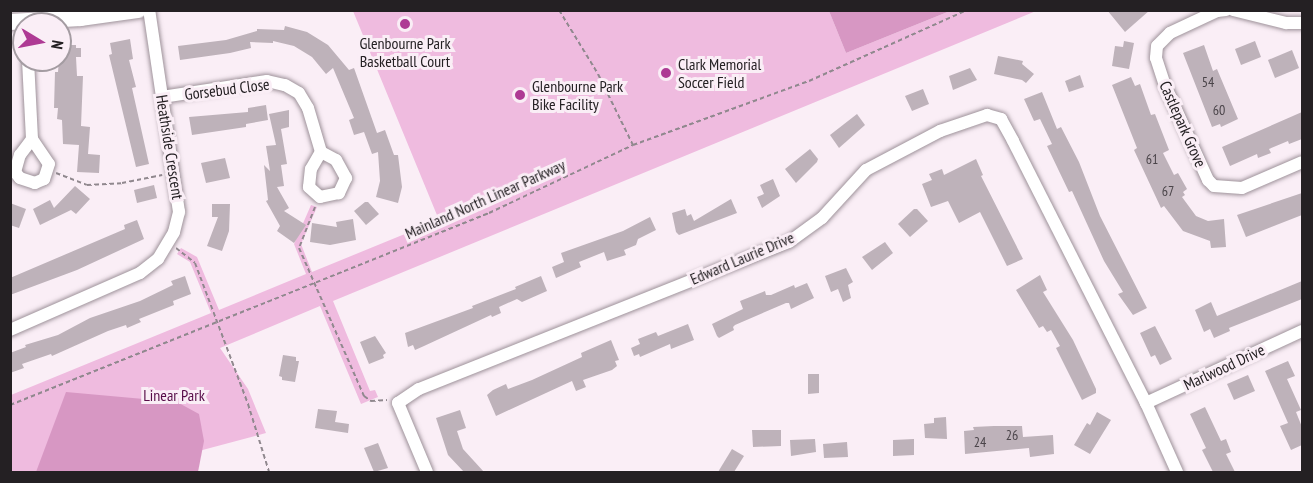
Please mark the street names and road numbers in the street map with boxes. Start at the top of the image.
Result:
street label: Gorsebud Close [183,74,271,104]
street label: Castlepark Grove [1155,78,1211,170]
street label: Heathside Crescent [152,93,188,201]
street label: Mainland North Linear Parkway [402,155,568,243]
street label: Edward Laurie Drive [687,227,797,289]
street label: Marlwood Drive [1180,340,1268,394]

